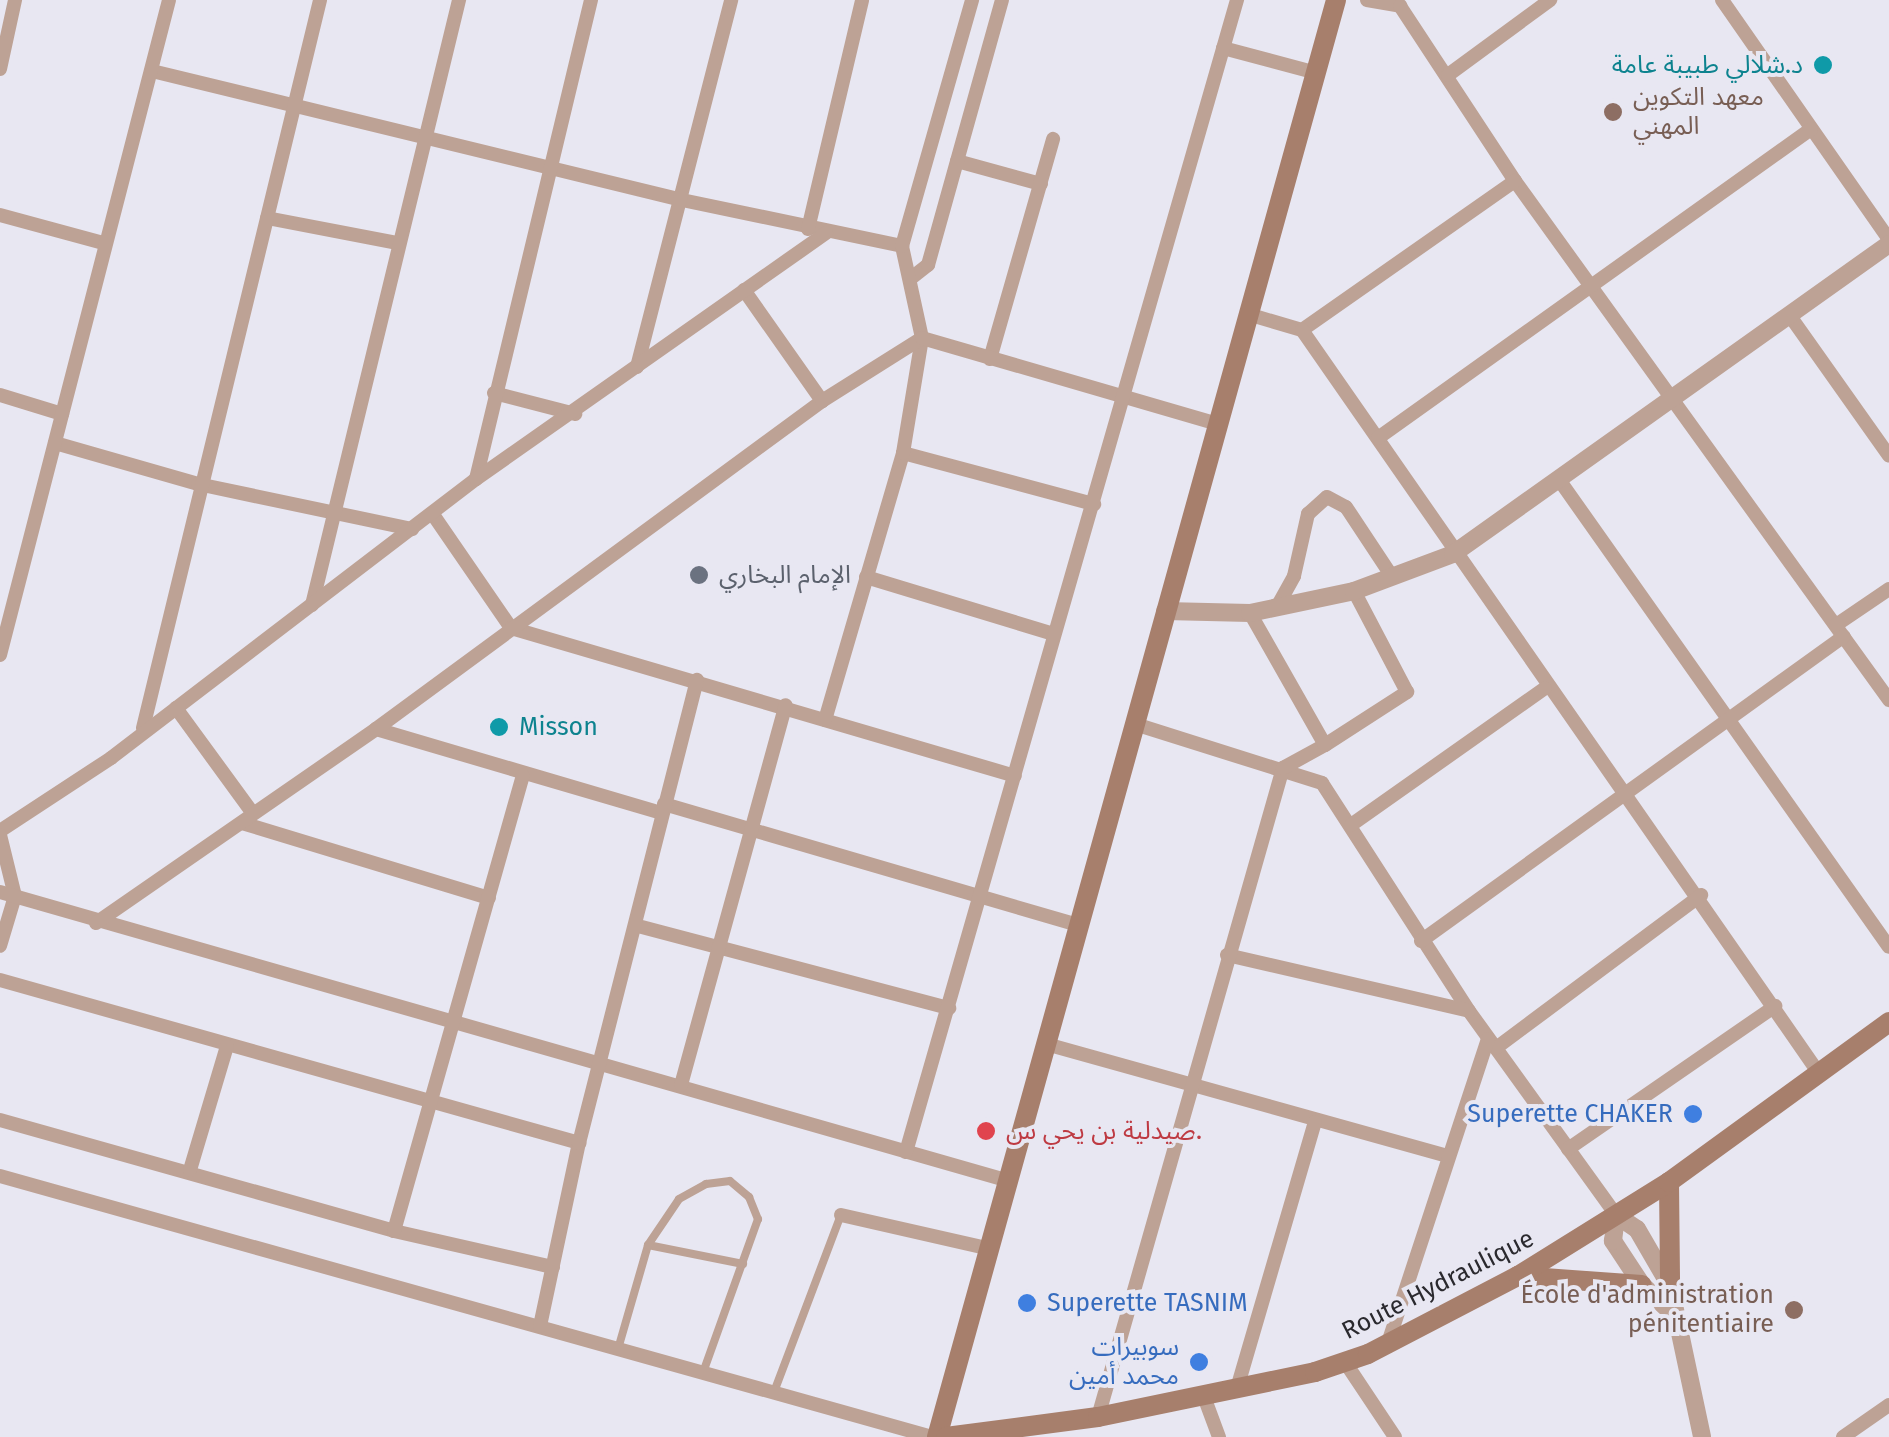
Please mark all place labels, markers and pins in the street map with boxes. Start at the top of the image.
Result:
place label: د.شلالي طبيبة عامة [1612,50,1803,80]
marker: د.شلالي طبيبة عامة [1812,54,1834,76]
place label: معهد التكوين المهني [1633,83,1764,142]
marker: معهد التكوين المهني [1602,101,1624,123]
place label: الإمام البخاري [719,560,851,590]
marker: الإمام البخاري [688,564,710,586]
place label: Misson [519,712,598,742]
marker: Misson [488,716,510,738]
place label: Superette CHAKER [1467,1099,1673,1129]
marker: Superette CHAKER [1682,1103,1704,1125]
place label: صيدلية بن يحي س. [1006,1116,1202,1146]
marker: صيدلية بن يحي س. [975,1120,997,1142]
place label: École d'administration pénitentiaire [1520,1281,1774,1340]
place label: Superette TASNIM [1047,1288,1248,1318]
marker: Superette TASNIM [1016,1292,1038,1314]
marker: École d'administration pénitentiaire [1783,1299,1805,1321]
place label: سوبيرات محمد أمين [1069,1333,1179,1392]
marker: سوبيرات محمد أمين [1188,1351,1210,1373]

